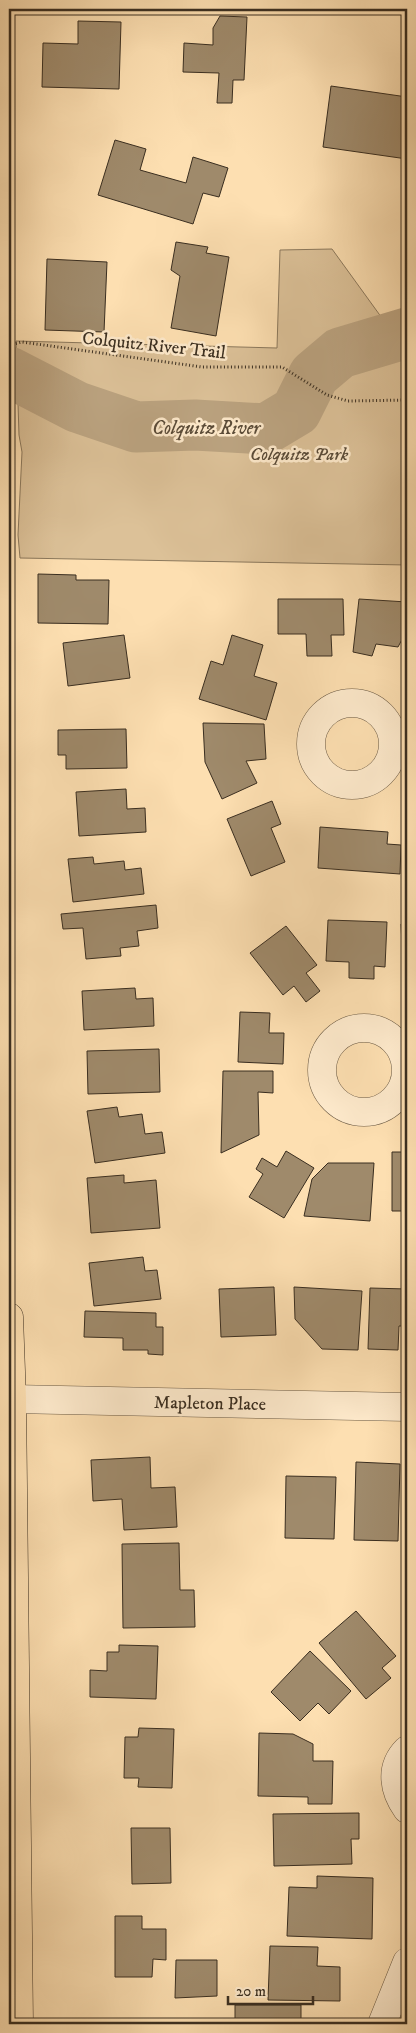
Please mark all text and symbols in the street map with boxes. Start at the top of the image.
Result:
street label: Colquitz River Trail [81,328,227,365]
water label: Colquitz River [152,417,262,441]
park label: Colquitz Park [250,444,349,466]
street label: Mapleton Place [154,1392,266,1416]
scale bar [228,1973,314,2005]
text: 20 m [236,1982,266,2001]

